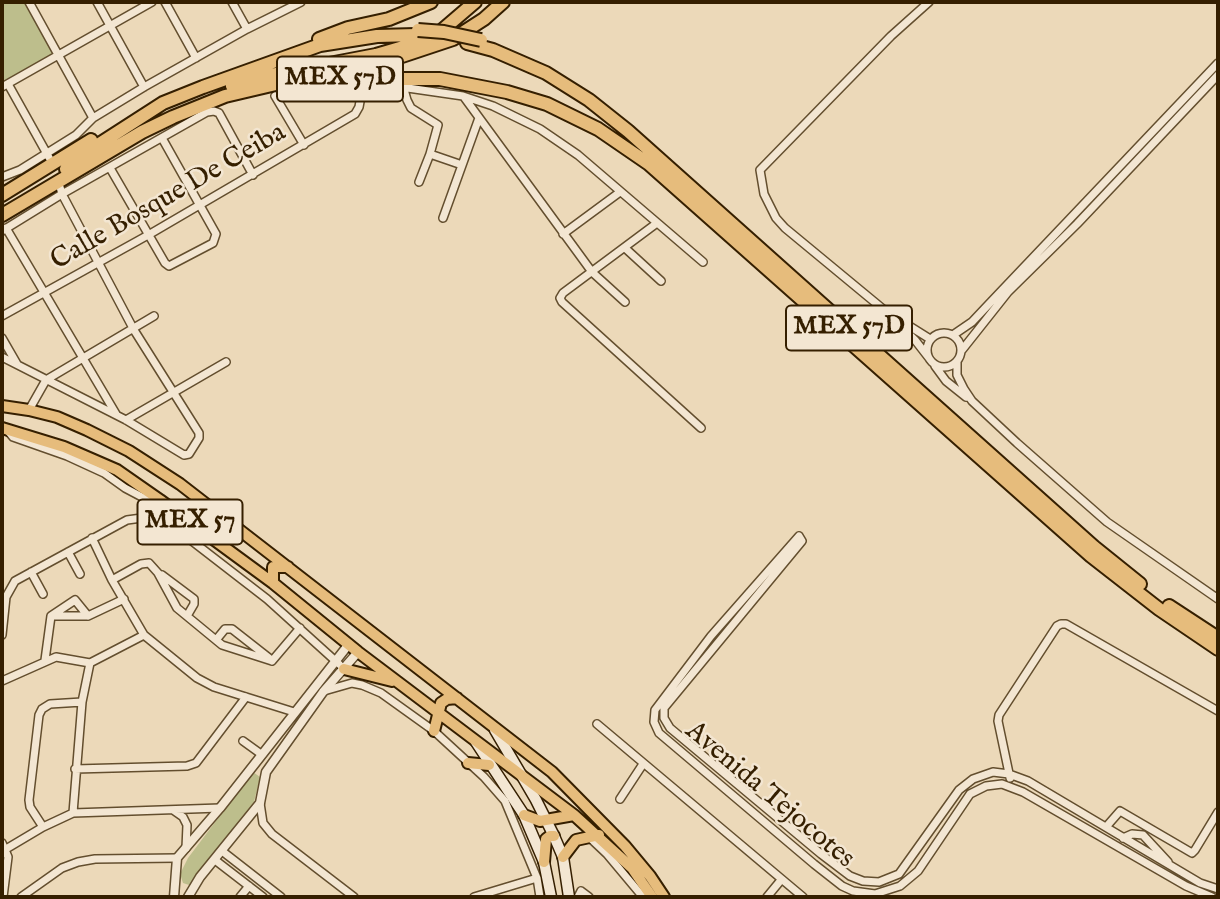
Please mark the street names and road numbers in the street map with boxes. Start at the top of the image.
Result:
road number: MEX 57D [277,57,403,102]
street label: Calle Bosque De Ceiba [45,117,293,279]
road number: MEX 57D [786,306,912,350]
road number: MEX 57 [138,500,242,544]
street label: Avenida Tejocotes [677,715,861,877]

